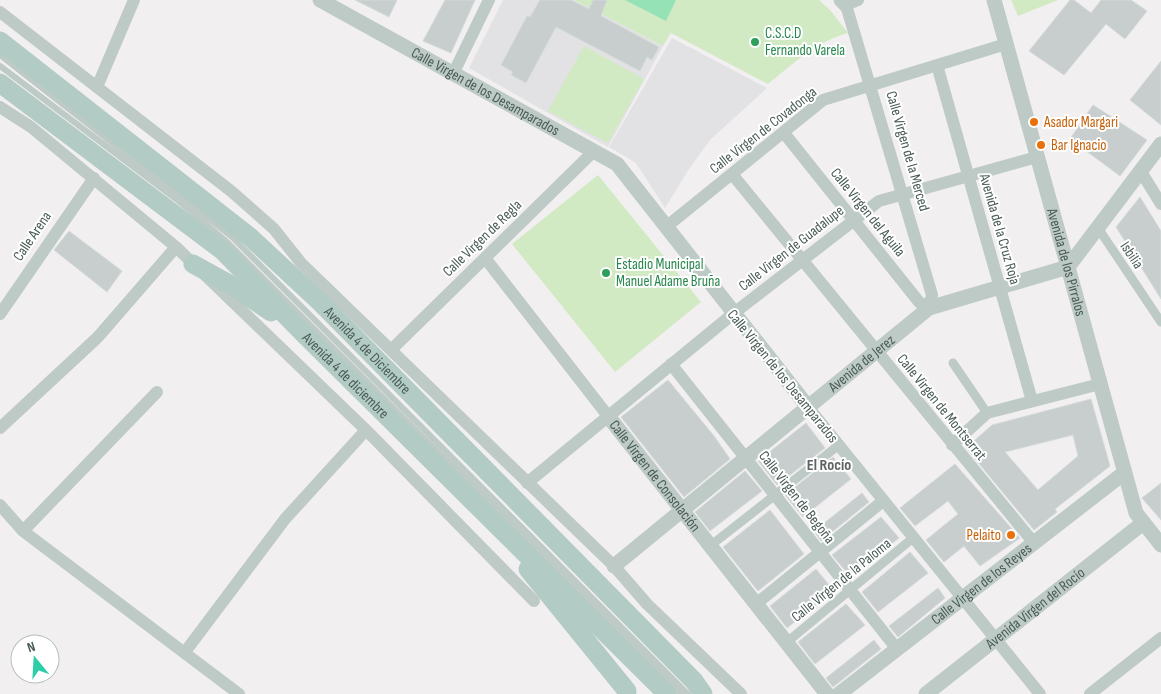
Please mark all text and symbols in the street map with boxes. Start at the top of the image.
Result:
place label: C.S.C.D Fernando Varela [765,24,845,60]
marker: C.S.C.D Fernando Varela [749,36,761,48]
street label: Calle Virgen de los Desamparados [408,43,563,140]
street label: Calle Virgen de Covadonga [706,83,821,178]
street label: Calle Virgen de la Merced [881,89,934,213]
place label: Asador Margari [1043,113,1118,132]
marker: Asador Margari [1028,116,1040,128]
place label: Bar Ignacio [1051,136,1106,155]
marker: Bar Ignacio [1035,139,1047,151]
street label: Calle Virgen del Aguila [826,164,909,261]
street label: Avenida de la Cruz Roja [974,171,1024,287]
street label: Calle Virgen de Regla [439,196,526,281]
street label: Calle Virgen de Guadalupe [735,201,848,295]
street label: Avenida de los Pirralos [1042,205,1090,318]
street label: Calle Arena [9,208,56,265]
street label: Isbilia [1116,238,1148,273]
place label: Estadio Municipal Manuel Adame Bruña [616,255,721,291]
marker: Estadio Municipal Manuel Adame Bruña [600,267,612,279]
street label: Avenida 4 de Diciembre [319,302,415,399]
street label: Calle Virgen de los Desamparados [723,306,842,447]
street label: Avenida 4 de diciembre [297,328,393,423]
street label: Avenida de Jerez [824,330,900,397]
street label: Calle Virgen de Montserrat [893,350,991,465]
street label: Calle Virgen de Consolación [605,416,705,536]
street label: Calle Virgen de Begoña [754,447,839,548]
district label: El Rocío [807,456,851,475]
place label: Pelaito [967,526,1001,545]
marker: Pelaito [1005,529,1017,541]
street label: Calle Virgen de la Paloma [788,534,895,626]
street label: Calle Virgen de los Reyes [927,539,1036,629]
street label: Avenida Virgen del Rocío [981,563,1089,654]
north arrow [10,634,60,684]
text: N [25,638,37,656]

